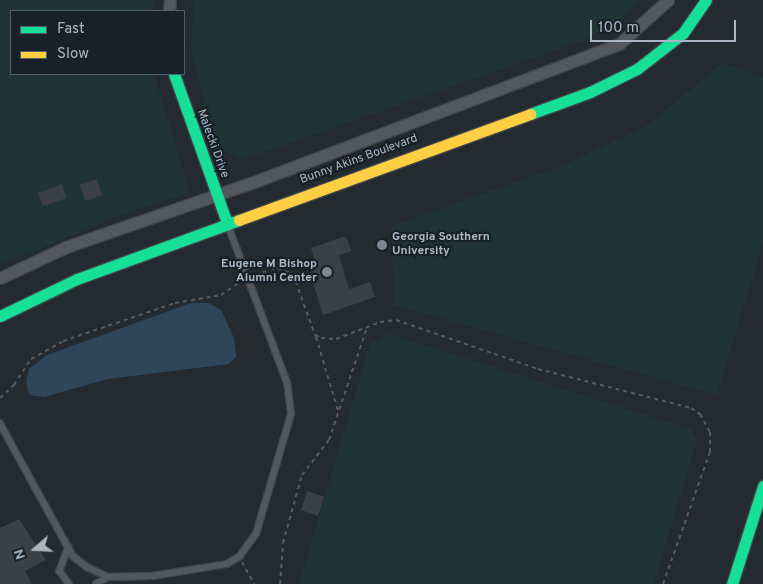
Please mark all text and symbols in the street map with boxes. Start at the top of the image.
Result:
legend [10,10,185,75]
scale bar [593,10,739,42]
text: 100 m [598,19,639,38]
text: Fast [57,20,85,39]
text: Slow [57,45,89,64]
street label: Malecki Drive [193,108,231,180]
street label: Bunny Akins Boulevard [298,132,420,188]
place label: Georgia Southern University [392,231,490,259]
marker: Georgia Southern University [376,239,388,251]
place label: Eugene M Bishop Alumni Center [221,258,317,286]
marker: Eugene M Bishop Alumni Center [321,266,333,278]
north arrow [10,524,60,574]
text: N [11,547,30,562]

